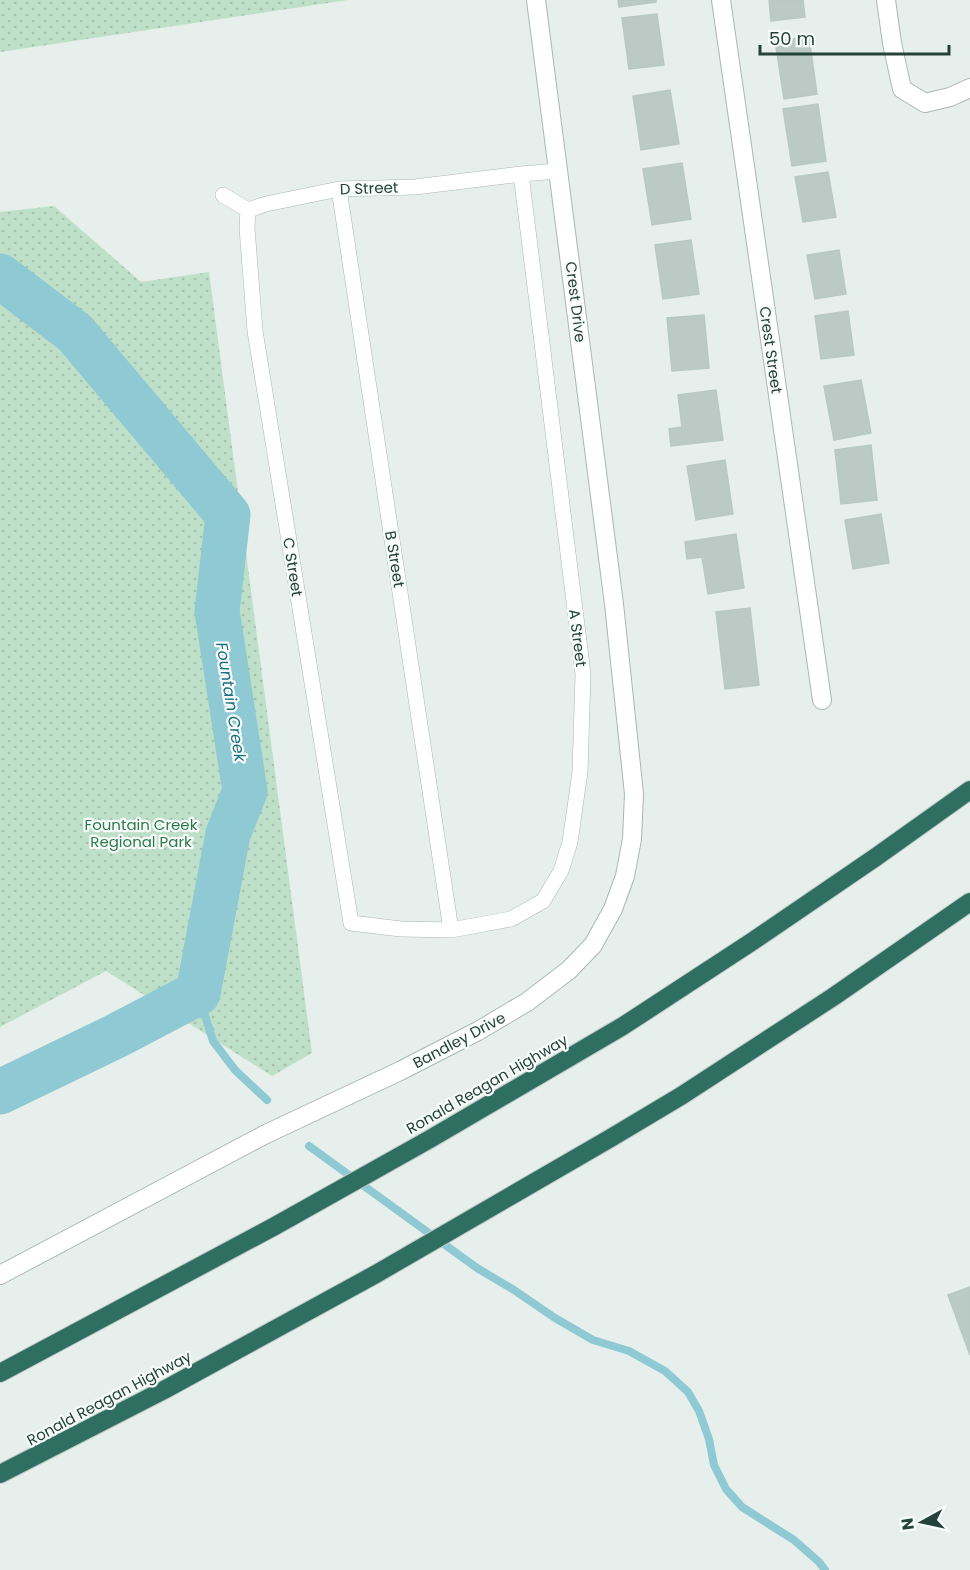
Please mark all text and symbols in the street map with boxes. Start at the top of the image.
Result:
scale bar [760,18,949,56]
text: 50 m [769,26,815,51]
street label: D Street [339,176,399,200]
street label: Crest Drive [561,260,591,344]
street label: Crest Street [754,305,788,395]
street label: B Street [380,529,410,589]
street label: C Street [278,536,308,598]
street label: A Street [564,608,592,668]
water label: Fountain Creek [210,641,252,764]
park label: Fountain Creek Regional Park [85,814,198,852]
street label: Bandley Drive [409,1007,509,1073]
street label: Ronald Reagan Highway [402,1029,572,1139]
street label: Ronald Reagan Highway [23,1345,195,1450]
north arrow [892,1492,952,1552]
text: N [895,1516,920,1532]

